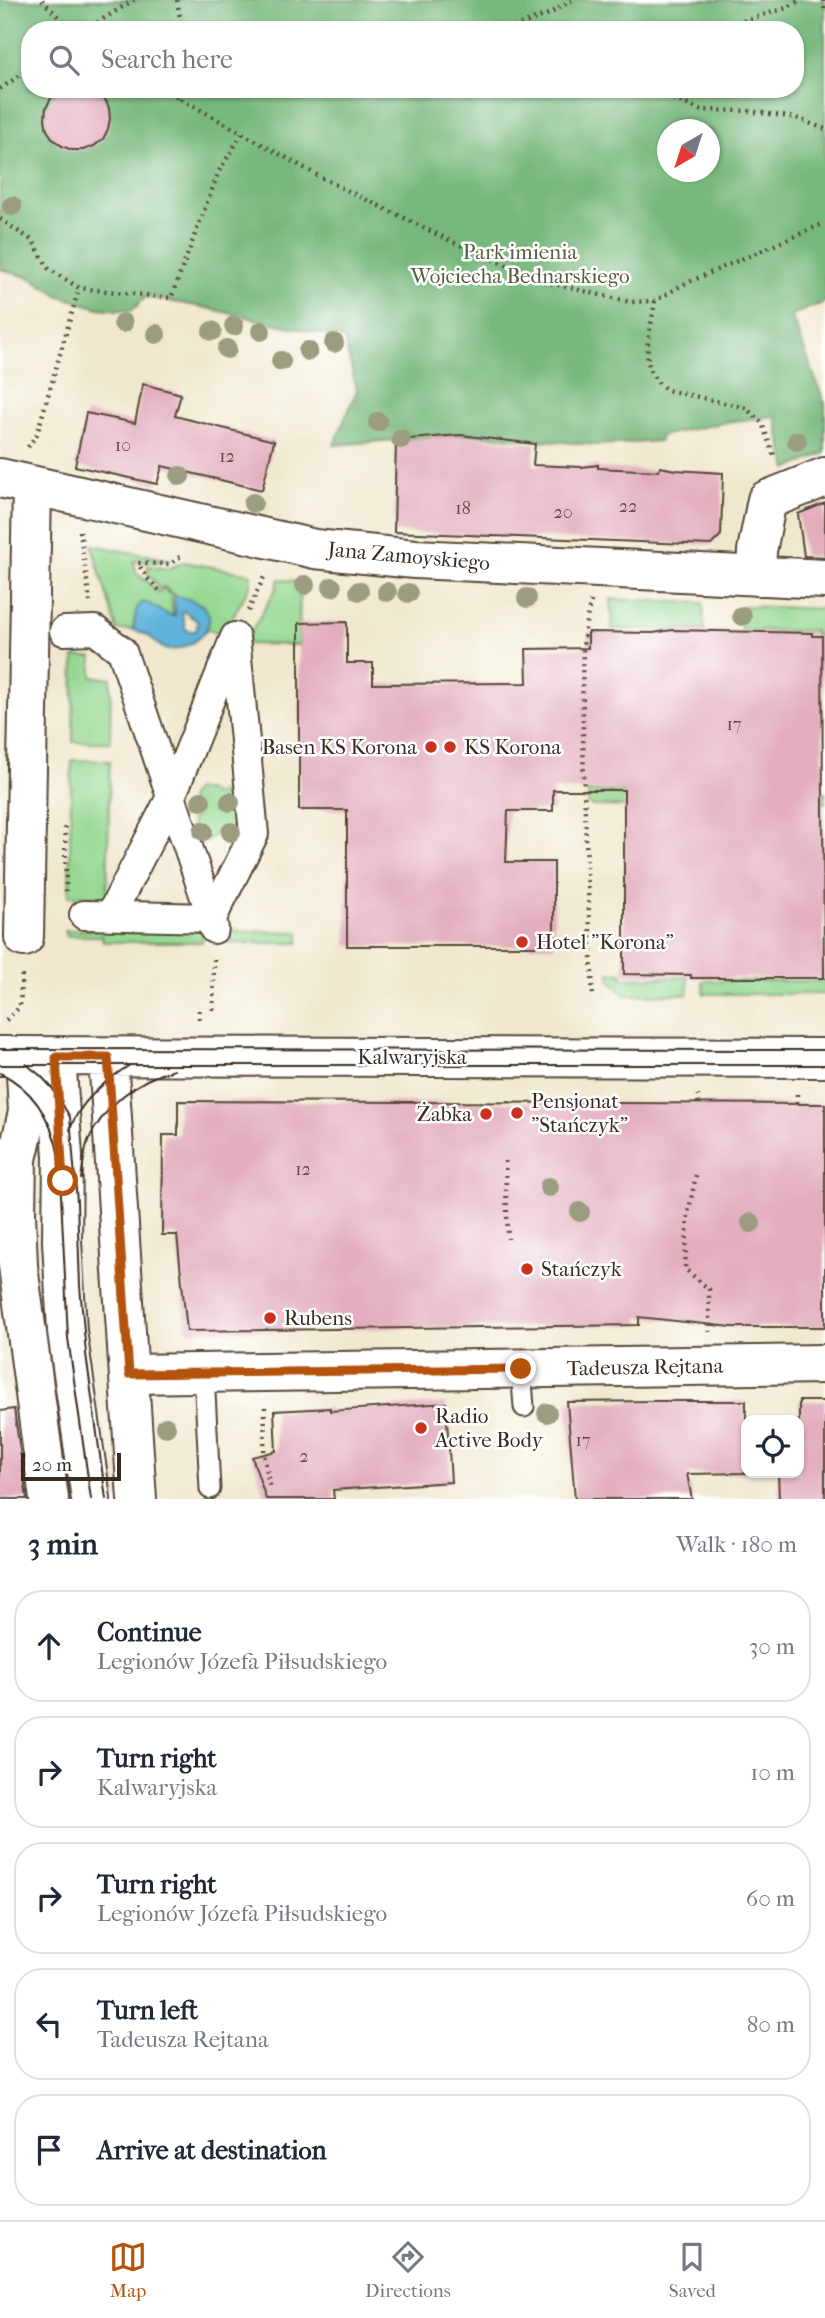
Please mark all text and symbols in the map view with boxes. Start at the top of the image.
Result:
search box [21,21,804,98]
icon: search [45,41,83,79]
text: Search here [101,44,233,75]
north arrow [657,119,720,182]
park label: Park imienia Wojciecha Bednarskiego [409,240,630,288]
house number: 10 [115,435,131,456]
house number: 12 [219,446,235,467]
house number: 22 [619,496,637,517]
house number: 18 [455,498,471,519]
house number: 20 [553,502,573,523]
street label: Jana Zamoyskiego [325,537,491,575]
house number: 17 [726,714,742,735]
place label: Basen KS Korona [262,735,417,759]
place label: KS Korona [464,735,561,759]
marker: Basen KS Korona [423,739,439,755]
marker: KS Korona [442,739,458,755]
place label: Hotel "Korona" [536,930,674,954]
marker: Hotel "Korona" [514,934,530,950]
street label: Kalwaryjska [357,1045,467,1069]
place label: Pensjonat "Stańczyk" [531,1089,628,1137]
place label: Żabka [417,1102,472,1126]
marker: Pensjonat "Stańczyk" [509,1105,525,1121]
marker: Żabka [478,1106,494,1122]
house number: 12 [295,1159,311,1180]
route start [47,1165,78,1196]
place label: Stańczyk [541,1257,622,1281]
marker: Stańczyk [519,1261,535,1277]
place label: Rubens [284,1306,352,1330]
marker: Rubens [262,1310,278,1326]
route end [505,1353,536,1384]
street label: Tadeusza Rejtana [566,1354,724,1380]
place label: Radio Active Body [434,1404,544,1452]
map controls [741,1415,804,1478]
button: locate [741,1415,804,1478]
marker: Radio Active Body [413,1420,429,1436]
house number: 17 [575,1430,591,1451]
house number: 2 [299,1446,309,1467]
scale bar [21,1450,121,1482]
text: 20 m [32,1454,72,1476]
text: 3 min [28,1527,98,1562]
text: Walk · 180 m [676,1531,797,1558]
text: Continue [97,1617,202,1648]
icon: ahead [30,1627,68,1665]
text: 30 m [749,1633,795,1660]
text: Legionów Józefa Piłsudskiego [97,1648,387,1675]
text: Turn right [97,1743,217,1774]
icon: right [30,1753,68,1791]
text: 10 m [750,1759,795,1786]
text: Kalwaryjska [97,1774,217,1801]
text: Turn right [97,1869,217,1900]
icon: right [30,1879,68,1917]
text: 60 m [746,1885,795,1912]
text: Legionów Józefa Piłsudskiego [97,1900,387,1927]
text: Turn left [97,1995,198,2026]
icon: left [30,2005,68,2043]
text: 80 m [747,2011,795,2038]
text: Tadeusza Rejtana [97,2026,269,2053]
icon: arrive [30,2131,68,2169]
text: Arrive at destination [97,2135,327,2166]
tab: Map [109,2238,147,2302]
tab: Directions [365,2238,451,2302]
tab: Saved [669,2238,716,2302]

